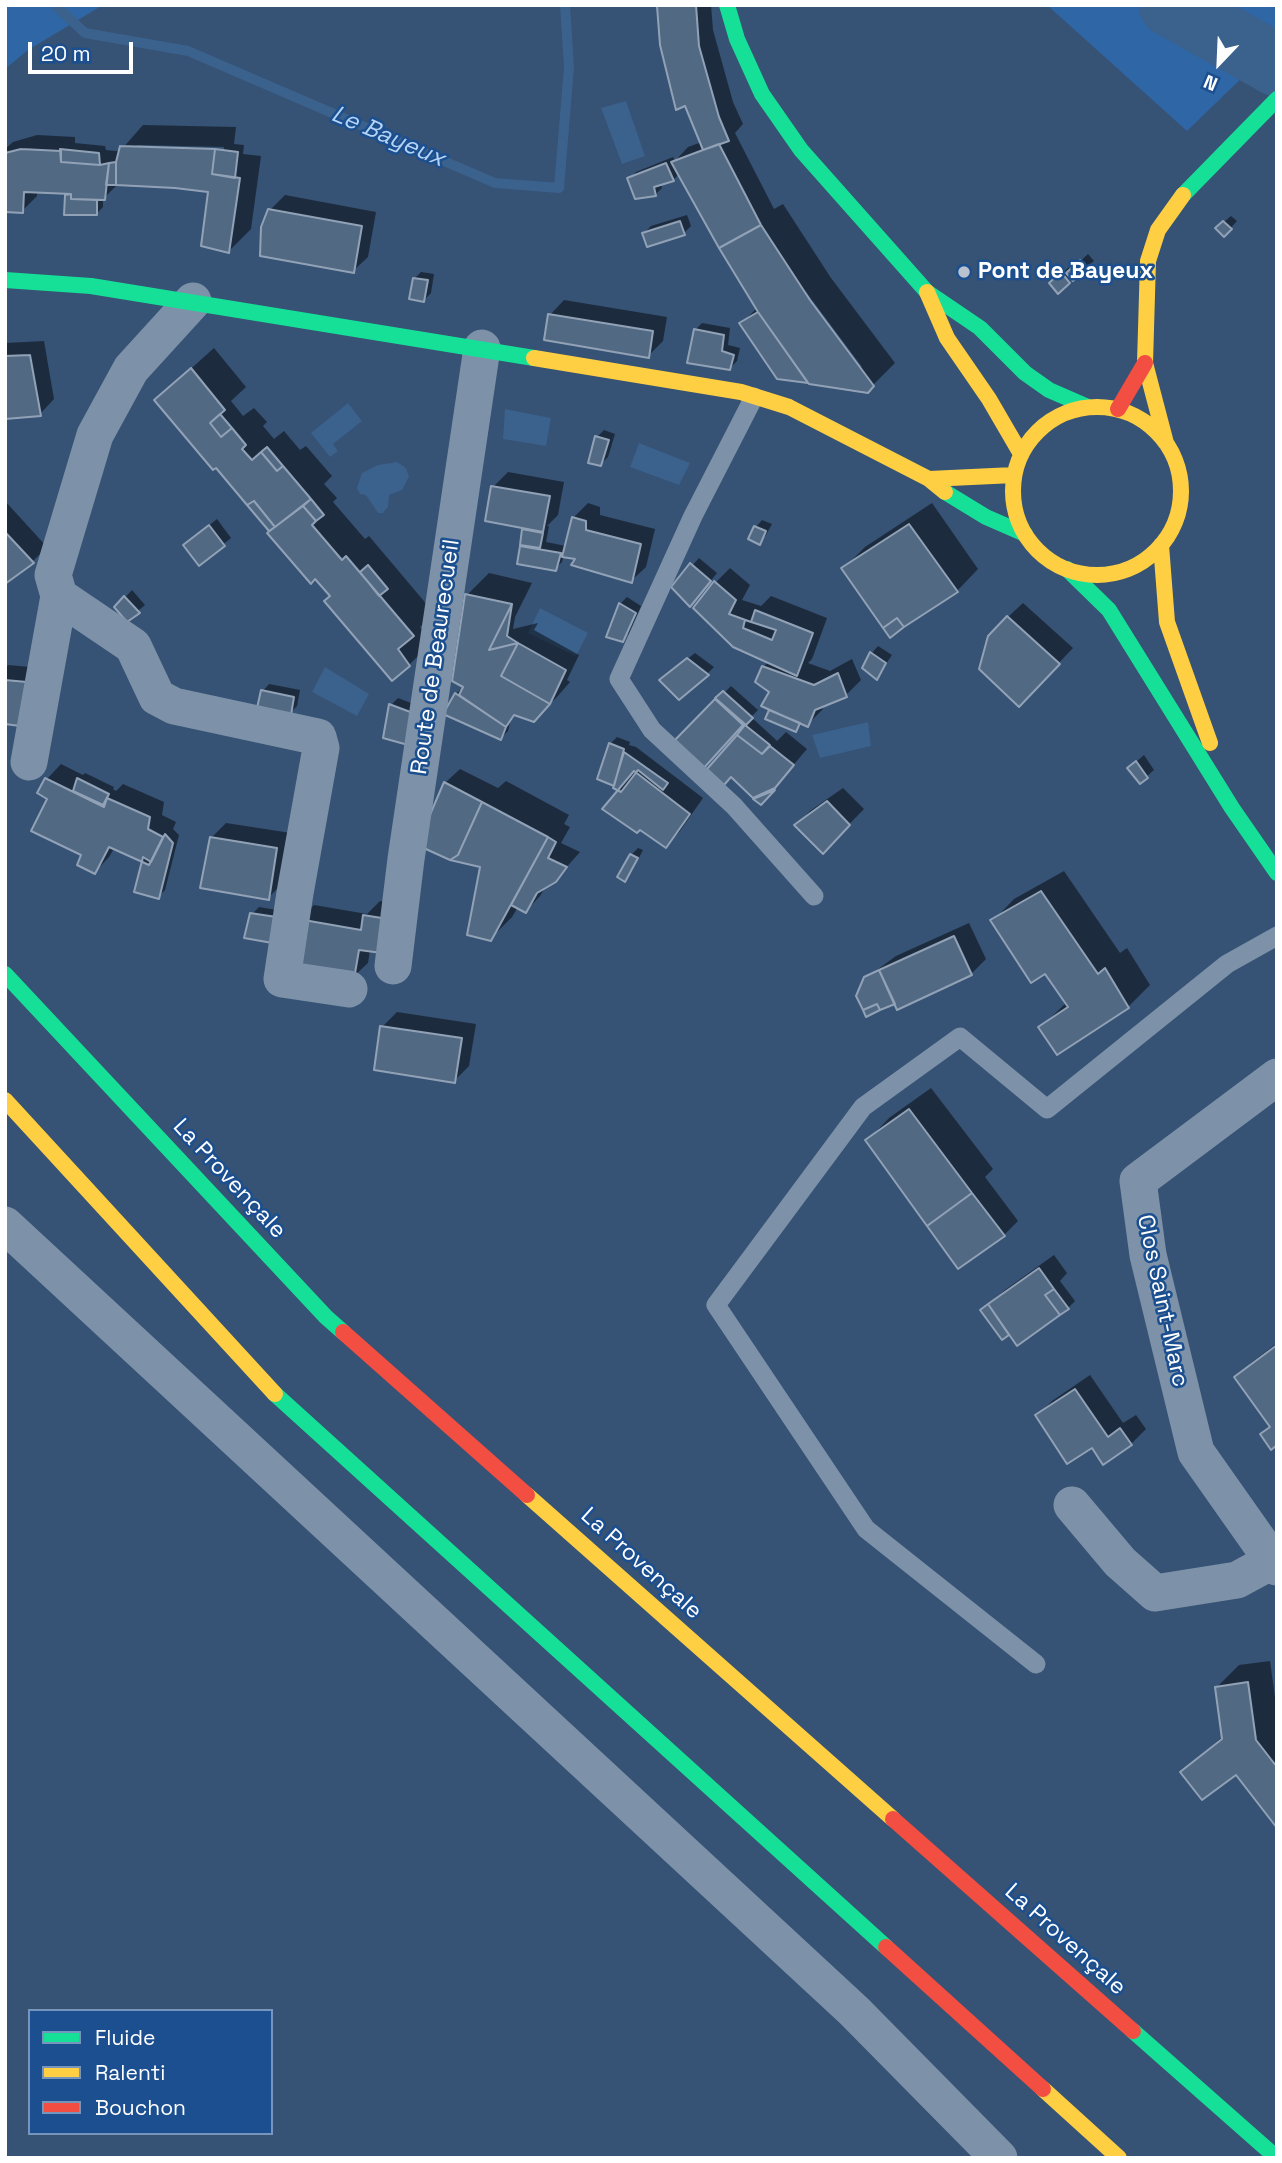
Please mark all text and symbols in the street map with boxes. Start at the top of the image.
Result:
scale bar [32,28,136,72]
north arrow [1184,28,1254,98]
text: 20 m [41,40,91,67]
text: N [1200,69,1221,97]
water label: Le Bayeux [327,100,449,174]
place label: Pont de Bayeux [978,258,1153,286]
marker: Pont de Bayeux [956,264,972,280]
street label: Route de Beaurecueil [406,538,466,776]
street label: La Provençale [167,1113,291,1245]
street label: Clos Saint-Marc [1130,1212,1194,1390]
street label: La Provençale [575,1502,707,1626]
street label: La Provençale [999,1878,1131,2002]
legend [28,2009,273,2135]
text: Fluide [95,2024,155,2051]
text: Ralenti [95,2059,165,2086]
text: Bouchon [95,2094,186,2121]

